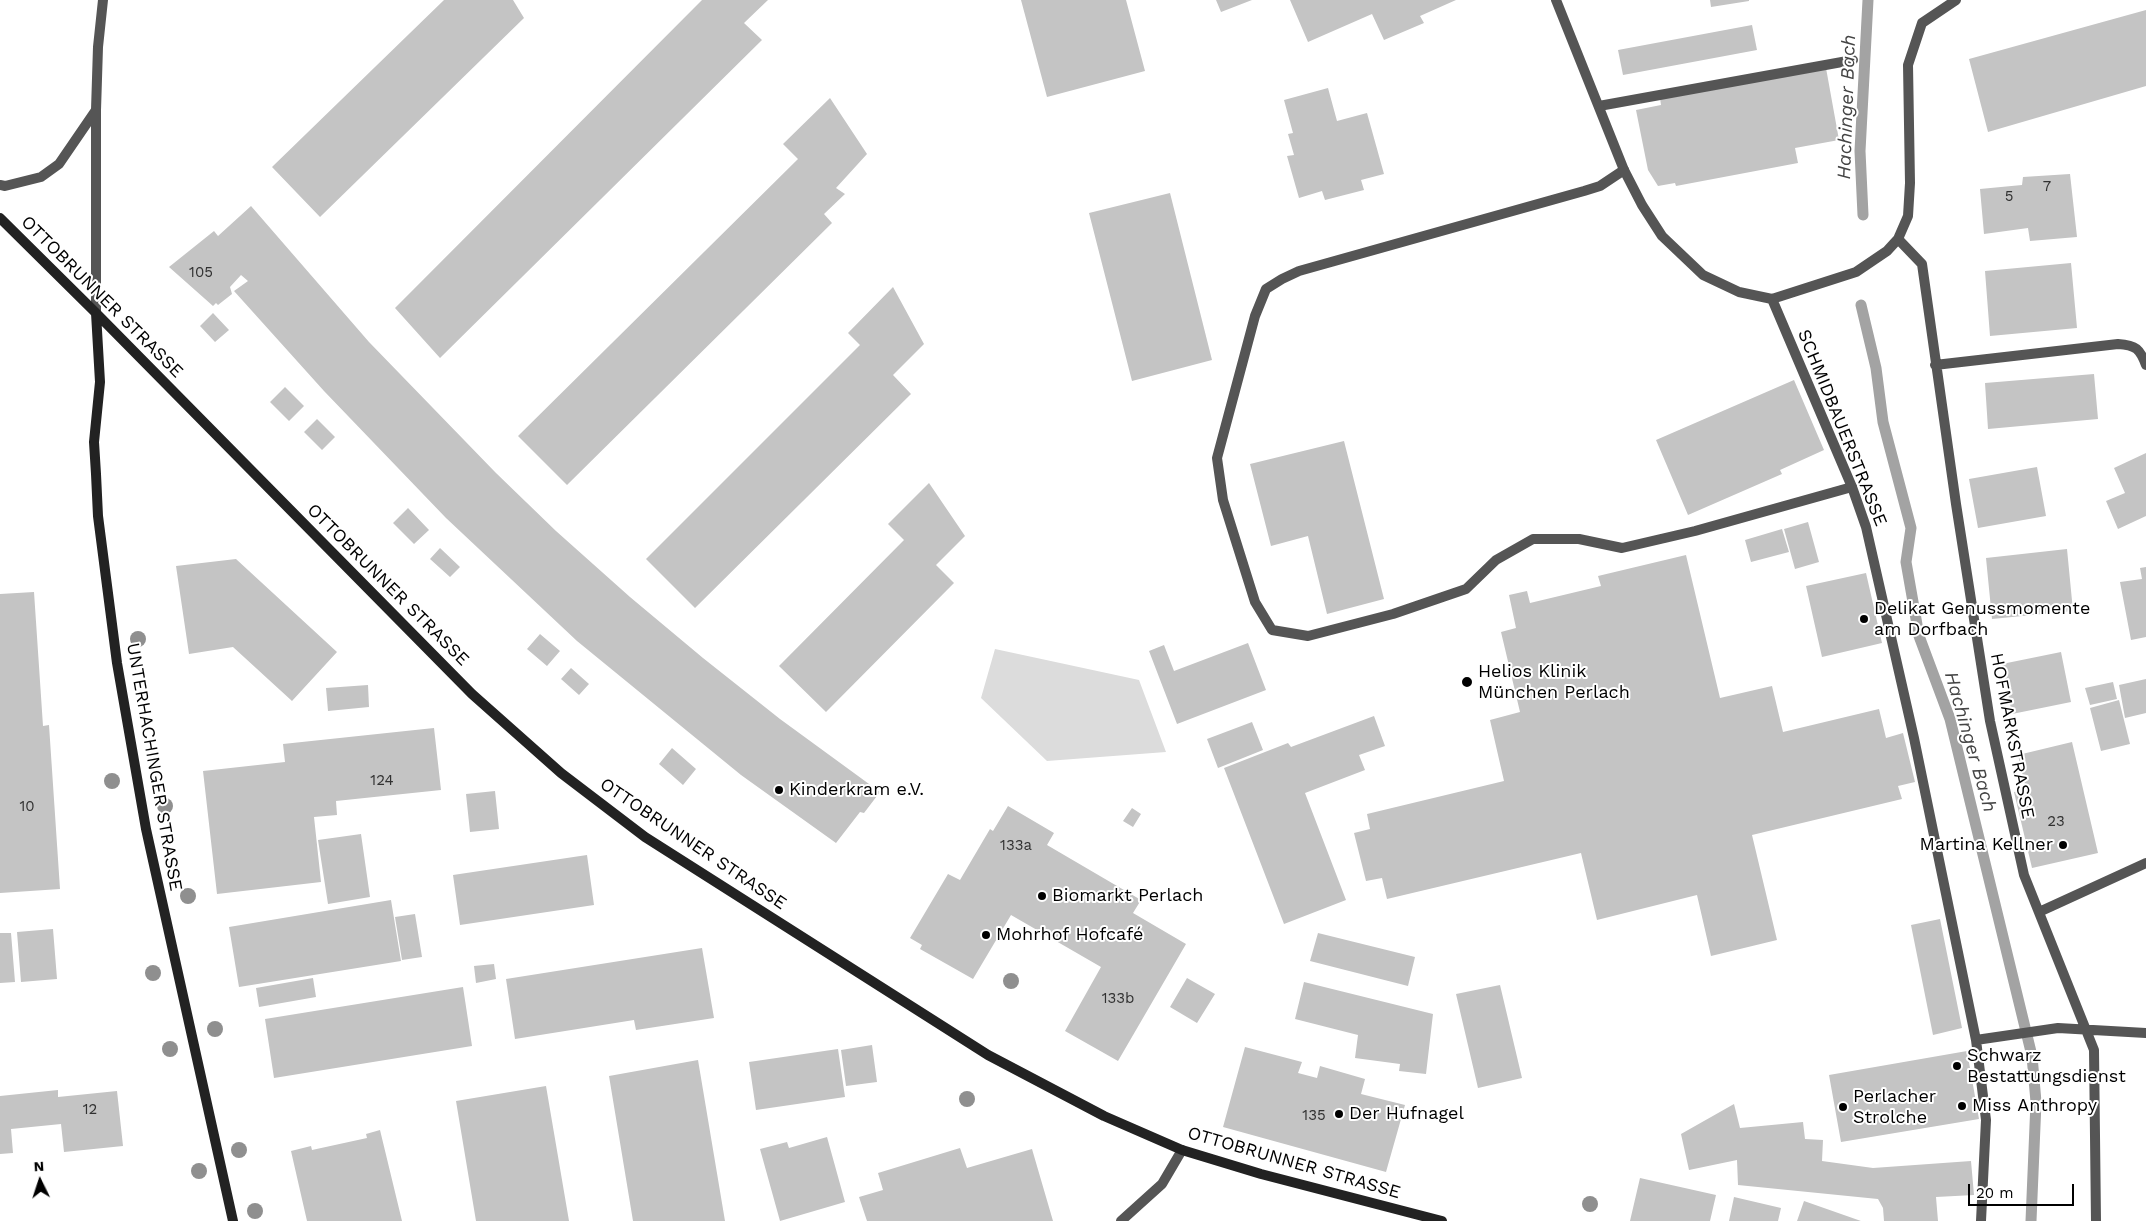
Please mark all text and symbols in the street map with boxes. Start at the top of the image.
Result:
water label: Hachinger Bach [1833,34,1861,180]
house number: 7 [2043,178,2051,196]
house number: 5 [2005,188,2013,206]
street label: OTTOBRUNNER STRASSE [16,211,188,383]
house number: 105 [189,264,213,282]
street label: SCHMIDBAUERSTRASSE [1793,327,1891,529]
street label: OTTOBRUNNER STRASSE [302,499,474,671]
place label: Delikat Genussmomente am Dorfbach [1874,598,2090,640]
marker: Delikat Genussmomente am Dorfbach [1858,613,1870,625]
street label: UNTERHACHINGER STRASSE [121,641,187,893]
street label: HOFMARKSTRASSE [1985,651,2039,821]
place label: Helios Klinik München Perlach [1478,661,1630,704]
water label: Hachinger Bach [1939,669,2001,815]
marker: Helios Klinik München Perlach [1460,675,1474,689]
house number: 124 [370,772,394,790]
street label: OTTOBRUNNER STRASSE [596,773,790,915]
place label: Kinderkram e.V. [789,779,924,801]
marker: Kinderkram e.V. [773,784,785,796]
house number: 10 [19,798,35,816]
house number: 23 [2047,813,2065,831]
place label: Martina Kellner [1920,834,2053,856]
house number: 133a [1000,837,1032,855]
marker: Martina Kellner [2057,839,2069,851]
place label: Biomarkt Perlach [1052,885,1203,907]
marker: Biomarkt Perlach [1036,890,1048,902]
place label: Mohrhof Hofcafé [996,924,1143,946]
marker: Mohrhof Hofcafé [980,929,992,941]
house number: 133b [1102,990,1134,1008]
place label: Schwarz Bestattungsdienst [1967,1045,2126,1088]
marker: Schwarz Bestattungsdienst [1951,1060,1963,1072]
place label: Perlacher Strolche [1853,1086,1936,1128]
place label: Miss Anthropy [1972,1095,2097,1117]
marker: Miss Anthropy [1956,1100,1968,1112]
house number: 12 [83,1101,97,1119]
marker: Perlacher Strolche [1837,1101,1849,1113]
place label: Der Hufnagel [1349,1103,1464,1125]
house number: 135 [1302,1107,1326,1125]
marker: Der Hufnagel [1333,1108,1345,1120]
street label: OTTOBRUNNER STRASSE [1185,1122,1403,1204]
north arrow [15,1156,65,1206]
text: N [33,1158,45,1174]
scale bar [1971,1174,2077,1206]
text: 20 m [1976,1184,2014,1202]

